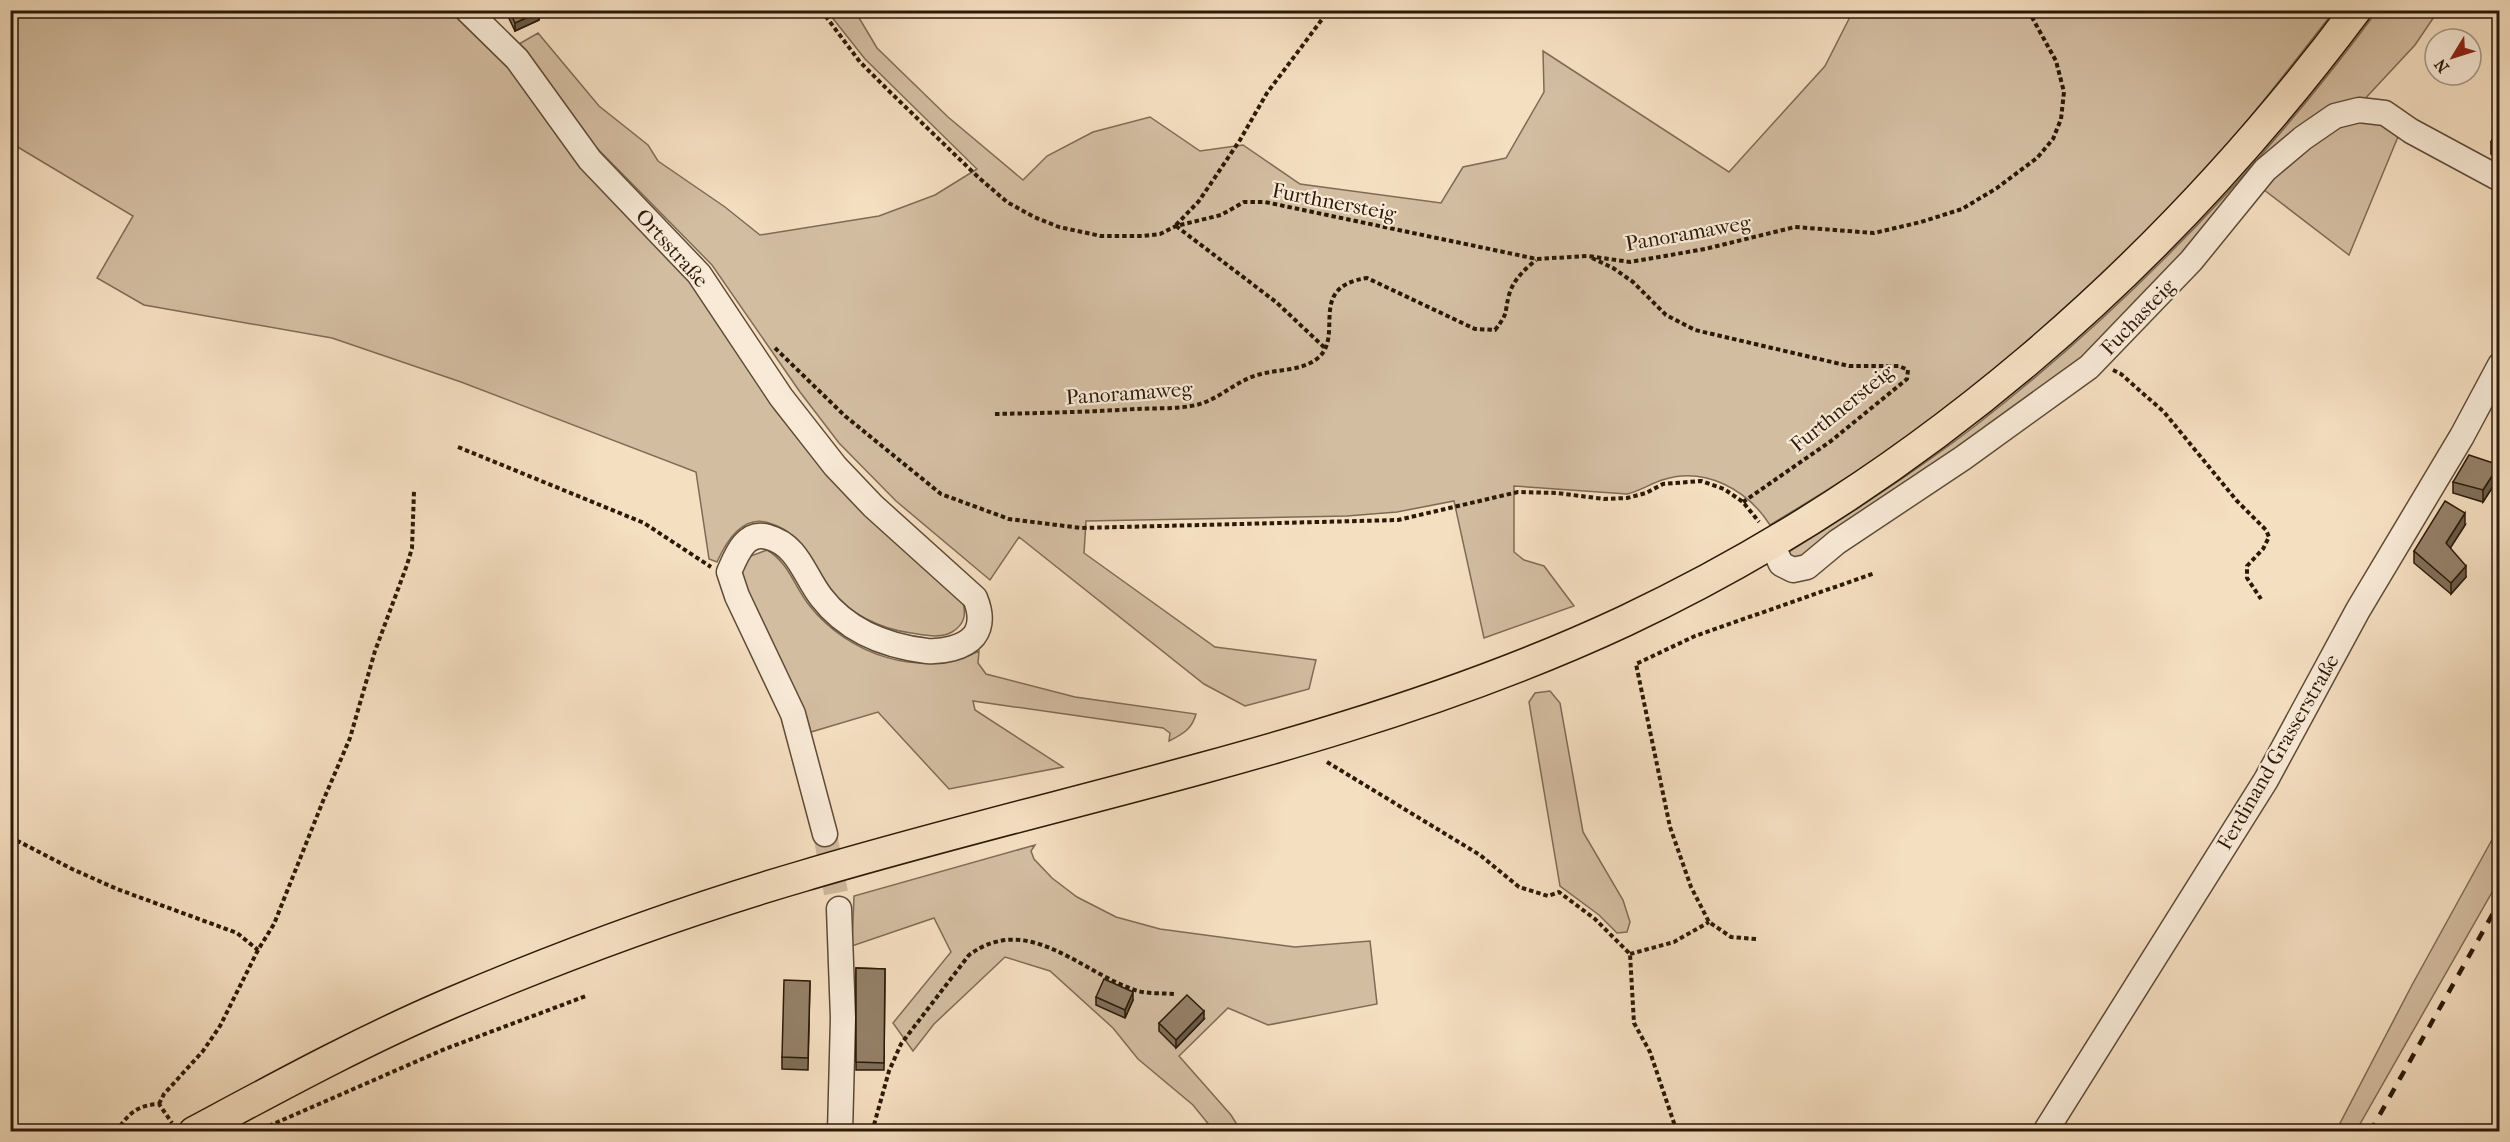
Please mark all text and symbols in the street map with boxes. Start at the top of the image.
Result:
north arrow [2423,27,2483,87]
text: N [2430,55,2453,77]
street label: Furthnersteig [1270,178,1399,226]
street label: Ortsstraße [631,204,713,292]
street label: Panoramaweg [1623,210,1753,256]
street label: Fuchasteig [2096,273,2181,360]
street label: Furthnersteig [1786,359,1899,457]
street label: Panoramaweg [1065,377,1194,409]
street label: Ferdinand Grasserstraße [2212,650,2344,854]

